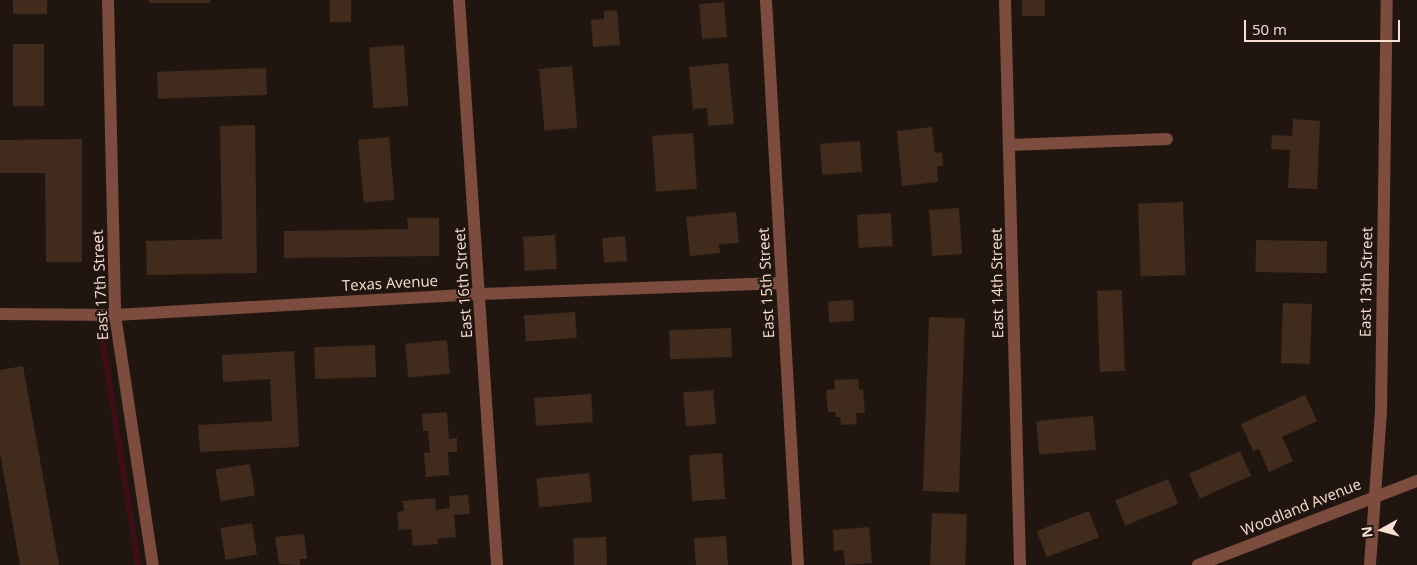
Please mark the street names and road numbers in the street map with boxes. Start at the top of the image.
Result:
street label: East 16th Street [450,227,476,339]
street label: East 15th Street [754,227,778,339]
street label: East 13th Street [1356,227,1376,337]
street label: East 14th Street [987,228,1007,338]
street label: East 17th Street [88,229,112,341]
street label: Texas Avenue [342,271,438,295]
street label: Woodland Avenue [1238,475,1364,539]

